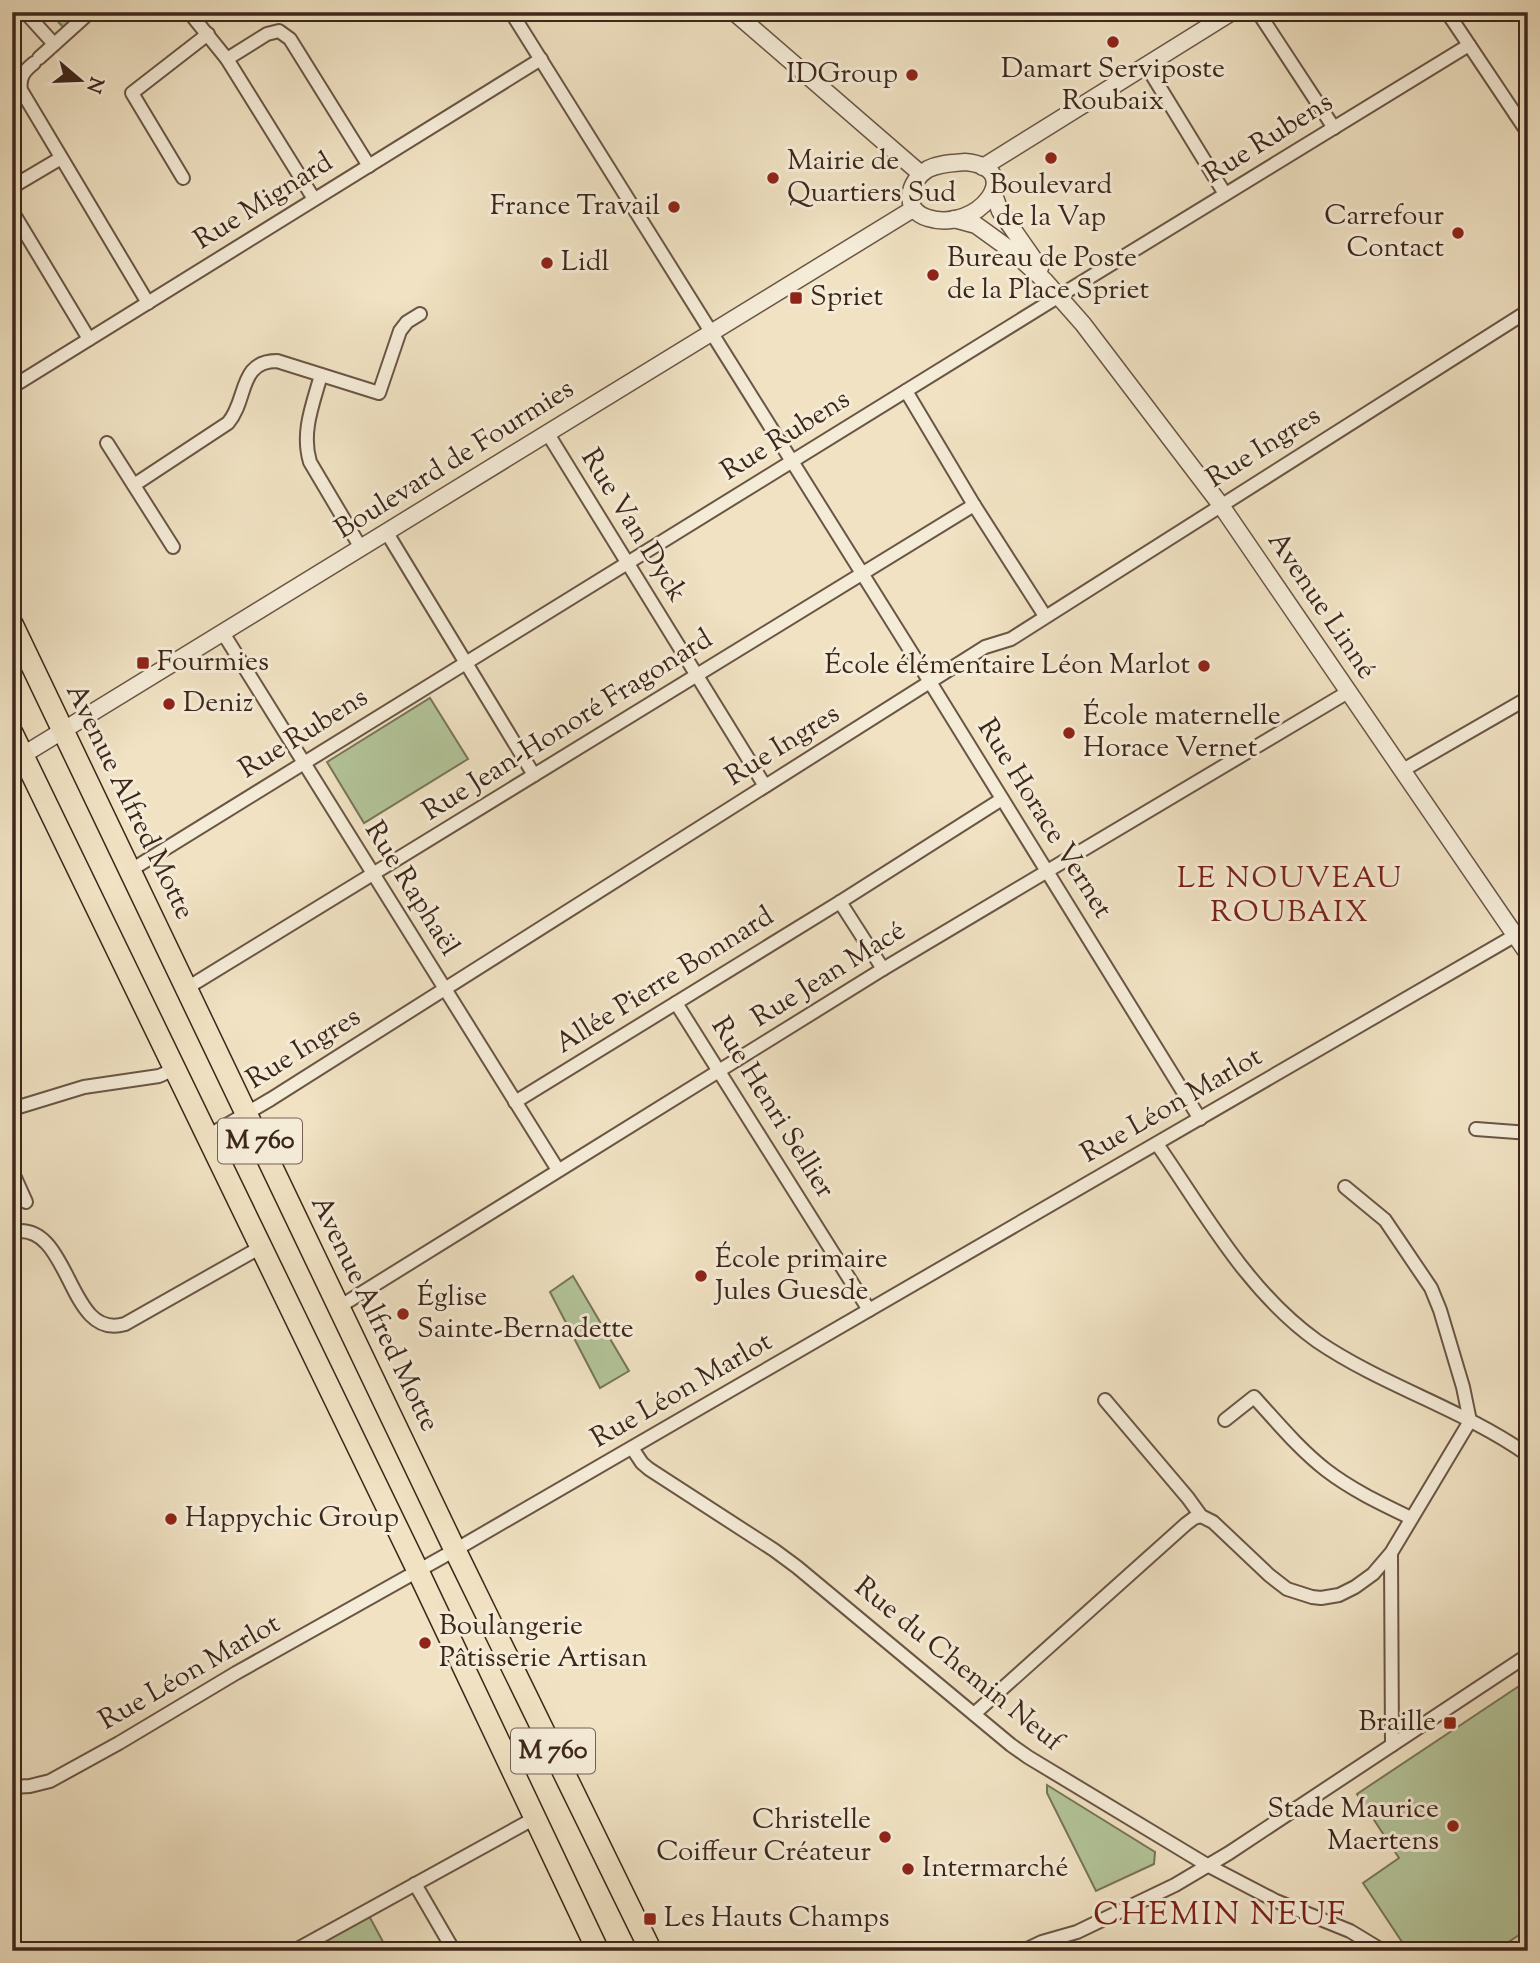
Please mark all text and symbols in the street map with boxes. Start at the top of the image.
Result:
marker: Damart Serviposte Roubaix [1105,34,1121,50]
north arrow [46,46,116,116]
place label: Damart Serviposte Roubaix [1001,50,1225,122]
place label: IDGroup [786,55,898,95]
marker: IDGroup [904,67,920,83]
text: N [78,73,109,96]
street label: Rue Rubens [1197,83,1341,195]
place label: Mairie de Quartiers Sud [787,142,956,214]
street label: Rue Mignard [187,143,341,261]
marker: Boulevard de la Vap [1043,150,1059,166]
place label: Boulevard de la Vap [990,166,1113,238]
marker: Mairie de Quartiers Sud [765,170,781,186]
place label: France Travail [490,187,660,227]
place label: Carrefour Contact [1324,197,1444,269]
marker: France Travail [666,199,682,215]
marker: Carrefour Contact [1450,225,1466,241]
place label: Bureau de Poste de la Place Spriet [947,239,1149,311]
place label: Lidl [561,243,610,283]
marker: Lidl [539,255,555,271]
marker: Bureau de Poste de la Place Spriet [925,267,941,283]
place label: Spriet [810,278,883,318]
marker: Spriet [788,290,804,306]
street label: Boulevard de Fourmies [328,370,582,550]
street label: Rue Rubens [714,380,858,492]
street label: Rue Ingres [1199,397,1329,499]
street label: Rue Van Dyck [570,442,696,610]
street label: Avenue Linné [1257,524,1385,688]
street label: Rue Jean-Honoré Fragonard [415,620,721,832]
place label: Fourmies [157,643,269,683]
place label: École élémentaire Léon Marlot [825,646,1190,686]
marker: Fourmies [135,655,151,671]
marker: École élémentaire Léon Marlot [1196,658,1212,674]
street label: Avenue Alfred Motte [55,677,203,927]
street label: Rue Rubens [232,678,376,790]
place label: Deniz [183,684,253,724]
street label: Rue Ingres [718,695,848,797]
marker: Deniz [161,696,177,712]
place label: École maternelle Horace Vernet [1083,697,1281,769]
street label: Rue Horace Vernet [966,711,1122,927]
marker: École maternelle Horace Vernet [1061,725,1077,741]
street label: Rue Raphaël [354,814,468,964]
district label: LE NOUVEAU ROUBAIX [1177,858,1403,935]
street label: Allée Pierre Bonnard [548,897,782,1065]
street label: Rue Jean Macé [744,912,914,1038]
street label: Rue Ingres [239,998,369,1100]
street label: Rue Henri Sellier [700,1010,844,1207]
street label: Rue Léon Marlot [1074,1038,1270,1174]
road number: M 760 [218,1118,302,1164]
street label: Avenue Alfred Motte [300,1189,448,1439]
place label: École primaire Jules Guesde [713,1240,888,1312]
marker: École primaire Jules Guesde [693,1268,709,1284]
place label: Église Sainte-Bernadette [417,1278,634,1350]
marker: Église Sainte-Bernadette [395,1306,411,1322]
street label: Rue Léon Marlot [584,1323,780,1459]
place label: Happychic Group [185,1499,399,1539]
marker: Happychic Group [163,1511,179,1527]
street label: Rue du Chemin Neuf [845,1568,1072,1763]
street label: Rue Léon Marlot [92,1605,288,1741]
place label: Boulangerie Pâtisserie Artisan [439,1607,648,1679]
marker: Boulangerie Pâtisserie Artisan [417,1635,433,1651]
place label: Braille [1359,1703,1436,1743]
marker: Braille [1442,1715,1458,1731]
road number: M 760 [511,1728,595,1774]
place label: Stade Maurice Maertens [1267,1790,1439,1862]
place label: Christelle Coiffeur Créateur [656,1801,871,1873]
marker: Stade Maurice Maertens [1445,1818,1461,1834]
marker: Christelle Coiffeur Créateur [877,1829,893,1845]
place label: Intermarché [922,1849,1068,1889]
marker: Intermarché [900,1861,916,1877]
district label: CHEMIN NEUF [1093,1893,1347,1939]
place label: Les Hauts Champs [664,1899,890,1939]
marker: Les Hauts Champs [642,1911,658,1927]

